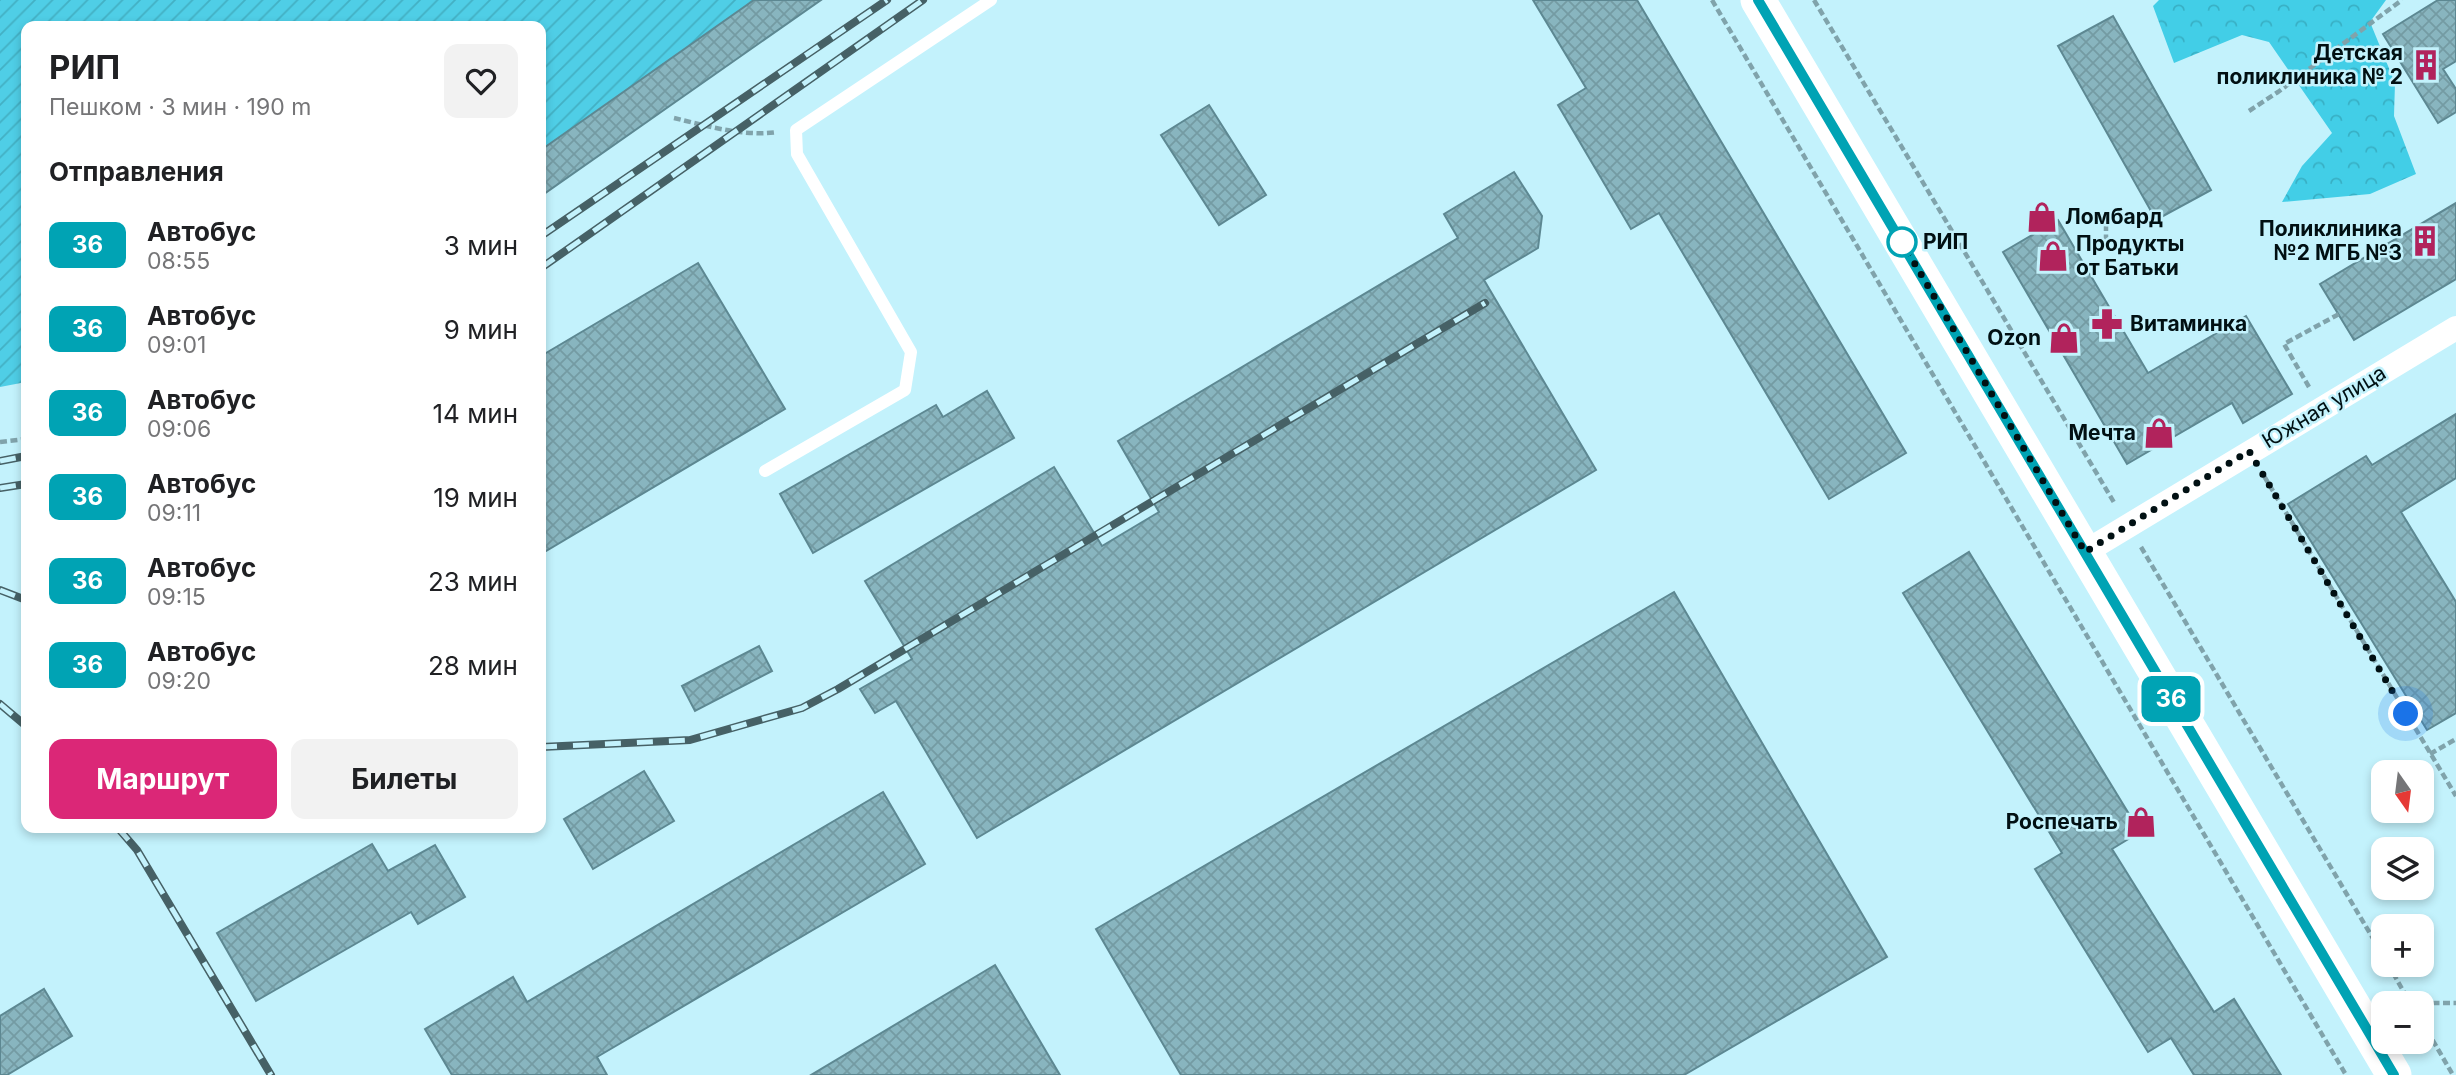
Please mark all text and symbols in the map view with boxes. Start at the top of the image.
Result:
place label: Детская поликлиника № 2 [2217,40,2403,89]
button: heart [444,44,518,118]
text: РИП [49,47,120,87]
building icon: Детская поликлиника № 2 [2409,48,2443,82]
text: Пешком · 3 мин · 190 m [49,93,311,121]
text: Отправления [49,156,224,187]
shop icon: Ломбард [2025,200,2059,234]
place label: Ломбард [2065,204,2163,229]
text: Автобус [147,216,256,247]
place label: Поликлиника №2 МГБ №3 [2259,216,2402,265]
building icon: Поликлиника №2 МГБ №3 [2408,224,2442,258]
marker: РИП [1887,227,1917,257]
place label: РИП [1923,229,1968,254]
text: 36 [72,230,103,259]
text: 3 мин [444,230,518,261]
place label: Продукты от Батьки [2076,231,2185,280]
shop icon: Продукты от Батьки [2036,239,2070,273]
text: 08:55 [147,247,210,275]
text: Автобус [147,300,256,331]
pharmacy icon: Витаминка [2090,307,2124,341]
place label: Витаминка [2130,311,2247,336]
text: 36 [72,314,103,343]
text: 9 мин [444,314,518,345]
shop icon: Ozon [2047,321,2081,355]
place label: Ozon [1987,325,2041,350]
text: 09:01 [147,331,206,359]
street label: Южная улица [2257,360,2390,453]
text: Автобус [147,384,256,415]
text: 36 [72,398,103,427]
text: 14 мин [433,398,518,429]
text: 09:06 [147,415,211,443]
shop icon: Мечта [2142,416,2176,450]
place label: Мечта [2068,420,2136,445]
text: Автобус [147,468,256,499]
text: 36 [72,482,103,511]
text: 19 мин [433,482,518,513]
text: 09:11 [147,499,201,527]
text: Автобус [147,552,256,583]
text: 36 [72,566,103,595]
text: 23 мин [428,566,518,597]
text: 09:15 [147,583,206,611]
text: Автобус [147,636,256,667]
text: 36 [72,650,103,679]
text: 28 мин [428,650,518,681]
text: 09:20 [147,667,211,695]
line badge: 36 [2140,676,2202,722]
text: 36 [2155,684,2187,713]
your location [2388,696,2423,731]
button: Маршрут [49,739,277,819]
button: Билеты [291,739,518,819]
north arrow [2371,760,2434,822]
map controls [2371,760,2434,1054]
shop icon: Роспечать [2124,805,2158,839]
place label: Роспечать [2006,809,2118,834]
button: layers [2371,837,2434,900]
button: + [2371,914,2434,977]
button: − [2371,991,2434,1054]

